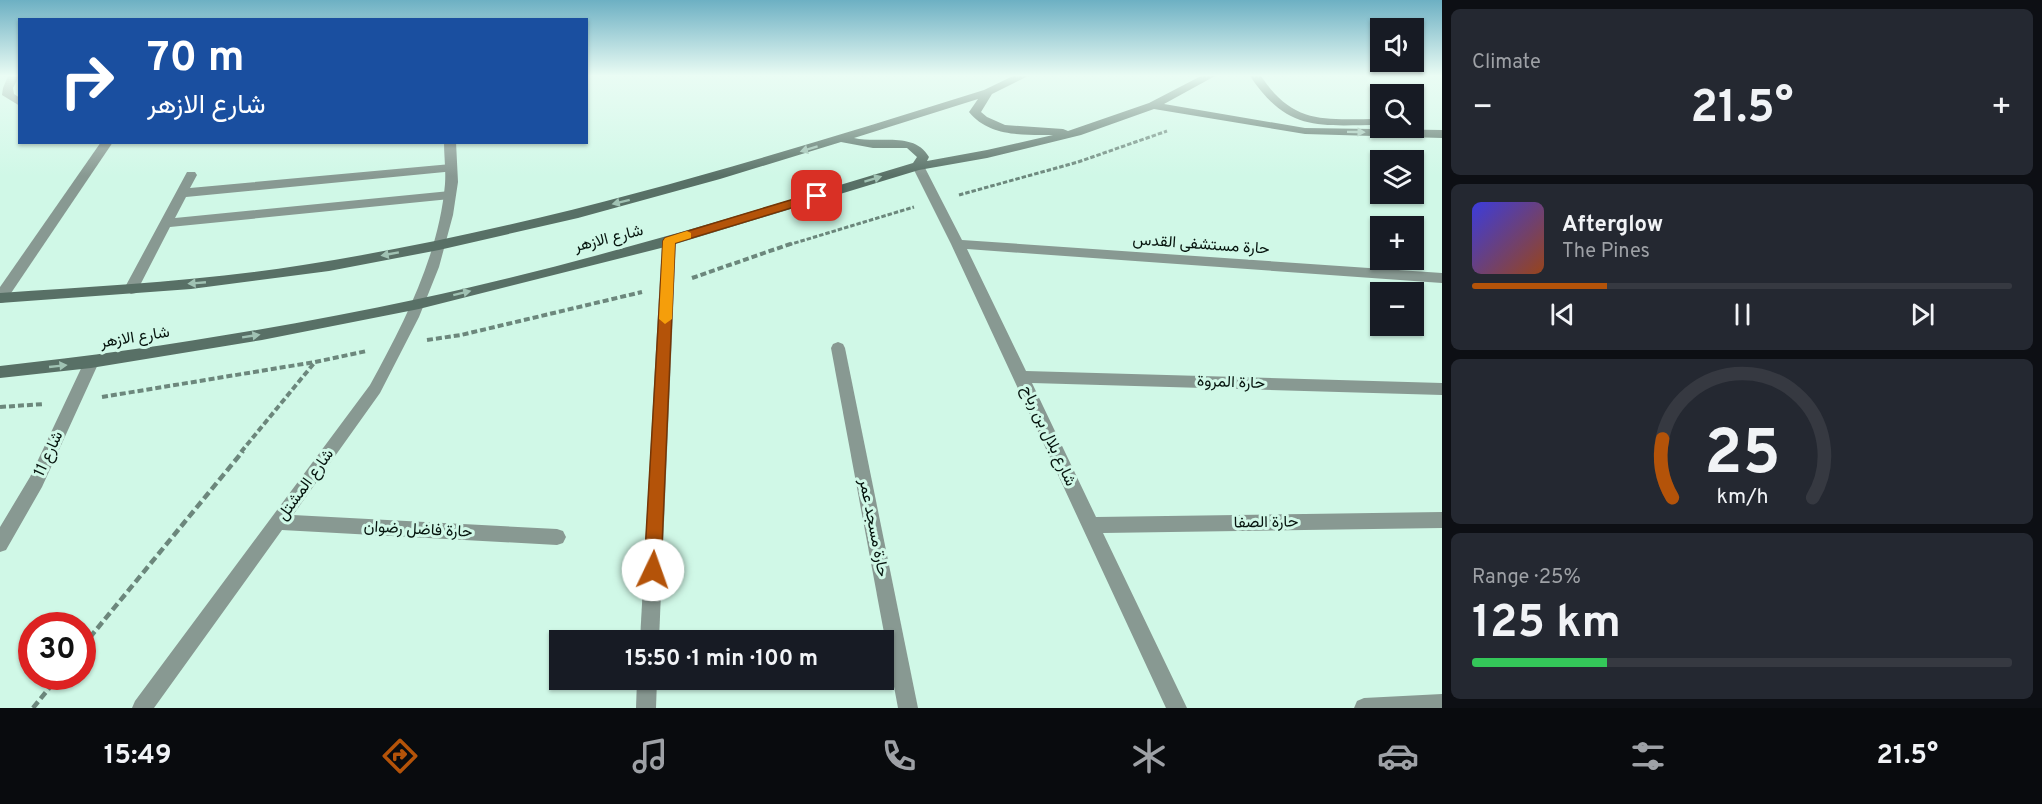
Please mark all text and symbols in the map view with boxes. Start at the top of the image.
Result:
map controls [1370,18,1424,336]
button: sound [1370,18,1424,72]
text: 70 m [147,33,245,86]
icon: right [48,42,126,120]
text: Climate [1472,50,1541,76]
text: 21.5° [1691,81,1793,138]
button: search [1370,84,1424,138]
text: − [1472,88,1493,130]
text: + [1991,88,2012,130]
text: شارع الازهر [147,89,266,123]
one-way arrow [1346,128,1365,137]
one-way arrow [800,145,818,155]
button: layers [1370,150,1424,204]
pin [791,170,842,221]
one-way arrow [864,174,882,183]
icon: arrive [800,179,833,212]
one-way arrow [612,197,630,207]
text: Afterglow [1562,212,1663,239]
button: + [1370,216,1424,270]
street label: شارع الازهر [572,221,646,257]
street label: حارة مستشفى القدس [1132,230,1271,260]
text: The Pines [1562,239,1650,265]
one-way arrow [381,250,400,259]
one-way arrow [188,278,207,288]
button: − [1370,282,1424,336]
one-way arrow [453,288,472,298]
icon: previous [1546,298,1579,331]
icon: pause [1726,298,1759,331]
icon: next [1906,298,1939,331]
street label: شارع الازهر [98,323,171,354]
one-way arrow [241,331,260,340]
one-way arrow [49,361,68,370]
street label: حارة المروة [1196,372,1266,394]
street label: شارع بلال بن رباح [1016,382,1080,490]
text: 25 [1704,418,1780,497]
street label: شارع 11 [30,428,68,480]
street label: شارع المشتل [273,445,339,525]
street label: حارة مسجد عمر [854,476,892,579]
text: km/h [1716,485,1768,512]
street label: حارة الصفا [1234,512,1299,534]
street label: حارة فاضل رضوان [363,517,473,543]
position arrow [621,538,685,602]
text: Range · 25% [1472,565,1581,591]
text: 125 km [1472,596,1621,653]
speed limit sign: 30 [18,612,96,690]
text: 15:50 · 1 min · 100 m [625,646,818,673]
icon: directions [379,735,421,777]
icon: music [629,735,671,777]
icon: phone [878,735,920,777]
icon: climate [1128,735,1170,777]
icon: car [1377,735,1419,777]
icon: filters [1627,735,1669,777]
text: 15:49 [104,739,172,773]
text: 21.5° [1876,739,1938,773]

